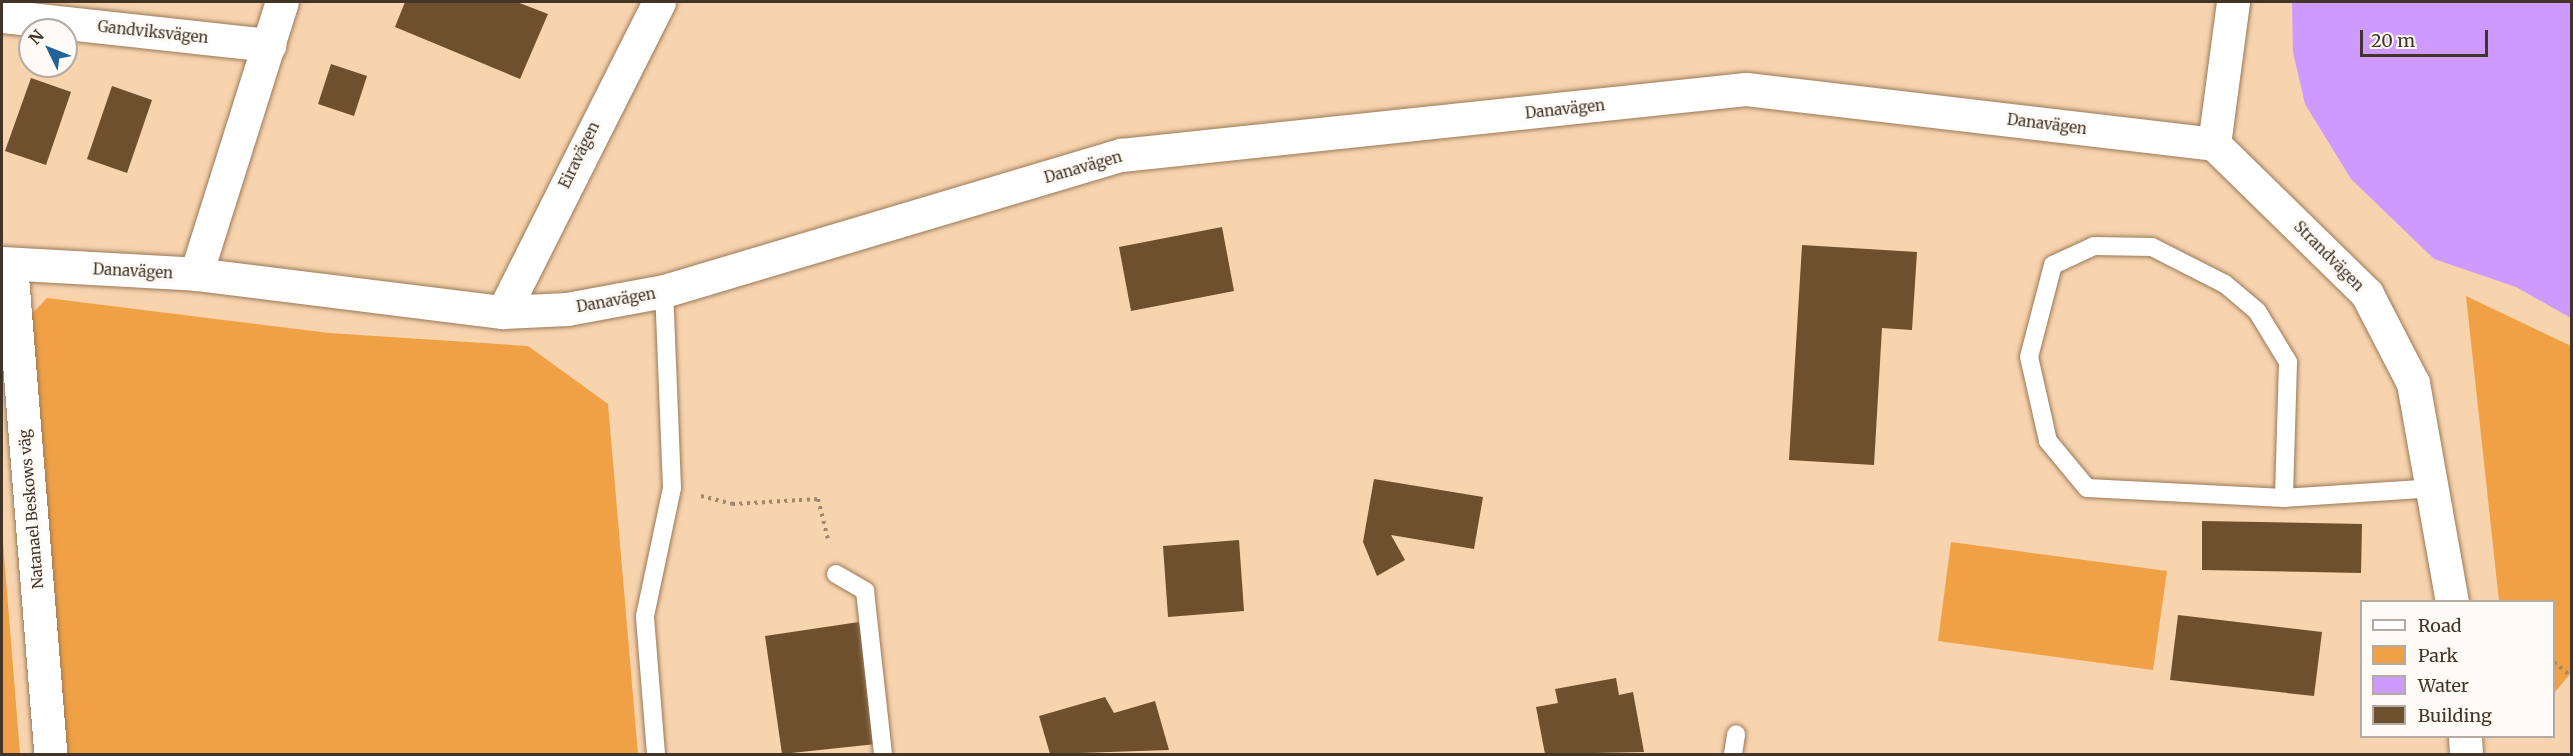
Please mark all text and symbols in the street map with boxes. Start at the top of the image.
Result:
street label: Gandviksvägen [97,17,209,47]
north arrow [18,18,78,78]
scale bar [2363,18,2490,56]
text: N [25,26,48,49]
text: 20 m [2371,29,2415,52]
street label: Danavägen [1524,96,1606,122]
street label: Danavägen [2006,110,2088,138]
street label: Eiravägen [555,119,603,191]
street label: Danavägen [1042,147,1124,187]
street label: Strandvägen [2290,217,2368,295]
street label: Danavägen [92,260,174,282]
street label: Danavägen [575,284,657,316]
street label: Natanael Beskows väg [15,429,47,589]
legend [2360,600,2555,738]
text: Road [2418,614,2462,637]
text: Park [2418,644,2458,667]
text: Water [2418,674,2469,697]
text: Building [2418,704,2492,727]

